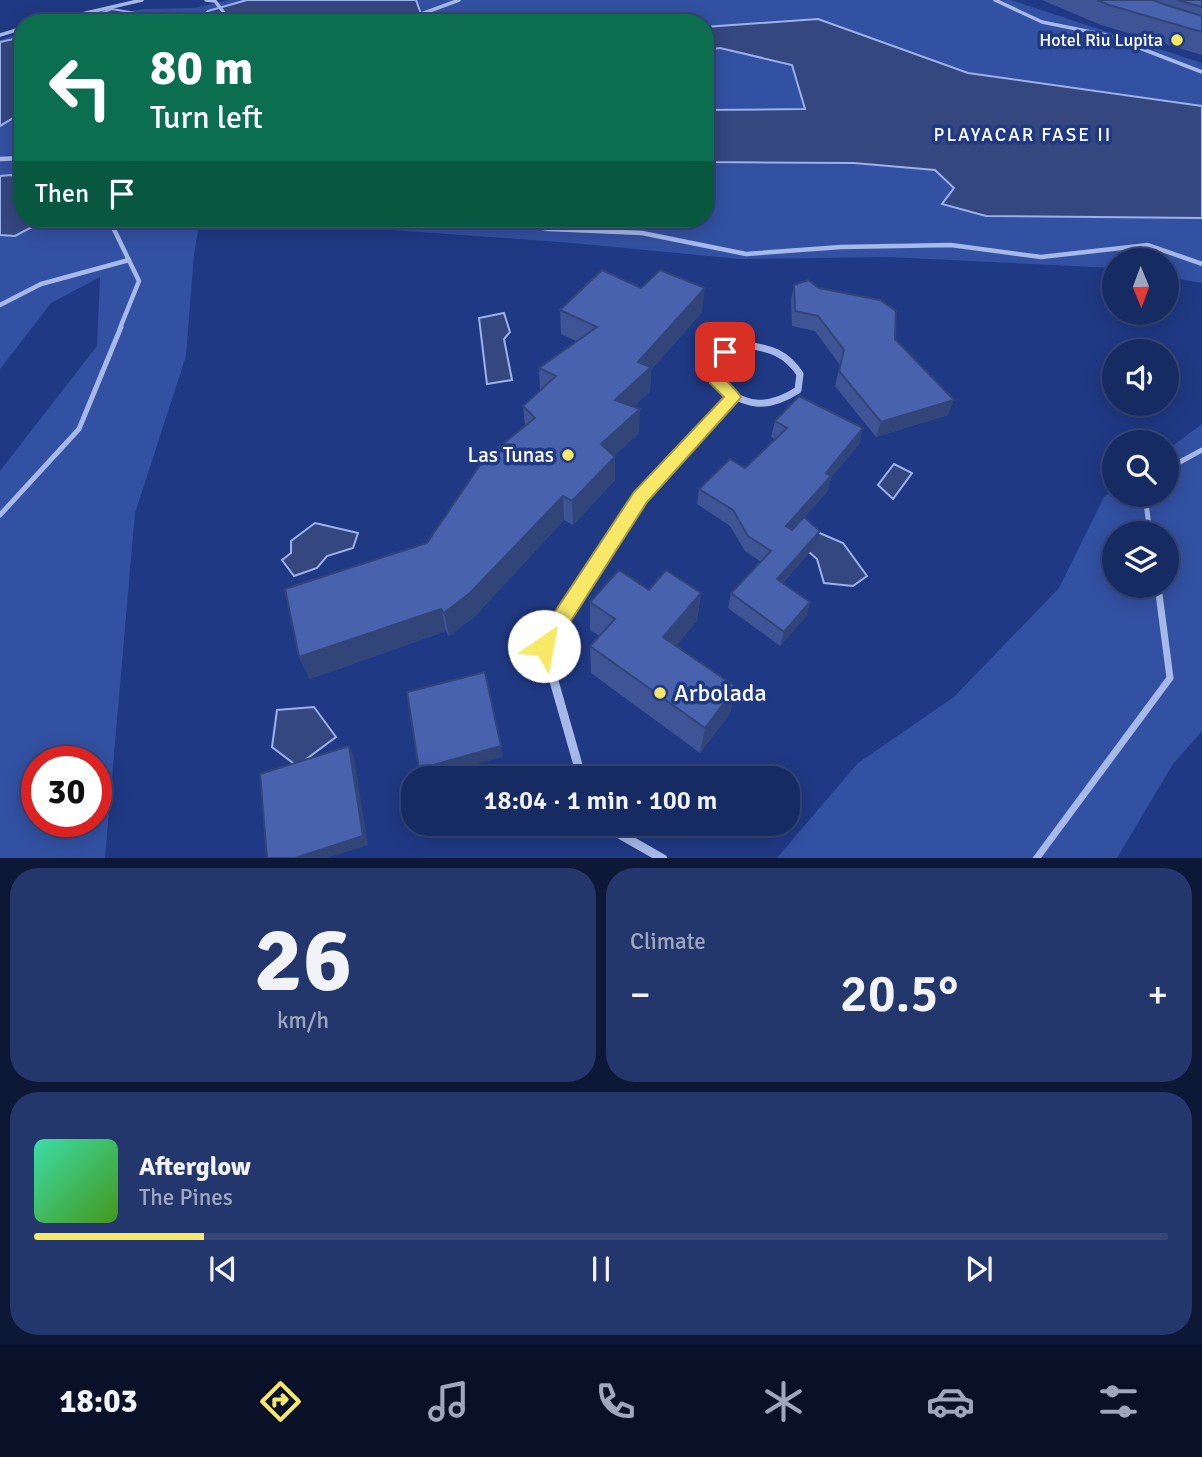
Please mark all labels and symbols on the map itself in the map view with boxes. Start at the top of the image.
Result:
place label: Hotel Riu Lupita [1039,29,1163,51]
marker: Hotel Riu Lupita [1169,32,1185,48]
district label: PLAYACAR FASE II [934,123,1112,147]
north arrow [1102,248,1180,326]
pin [695,322,755,382]
place label: Las Tunas [467,442,554,468]
marker: Las Tunas [560,447,576,463]
position arrow [507,609,581,683]
place label: Arbolada [674,678,767,708]
marker: Arbolada [652,685,668,701]
speed limit sign: 30 [21,746,112,837]

